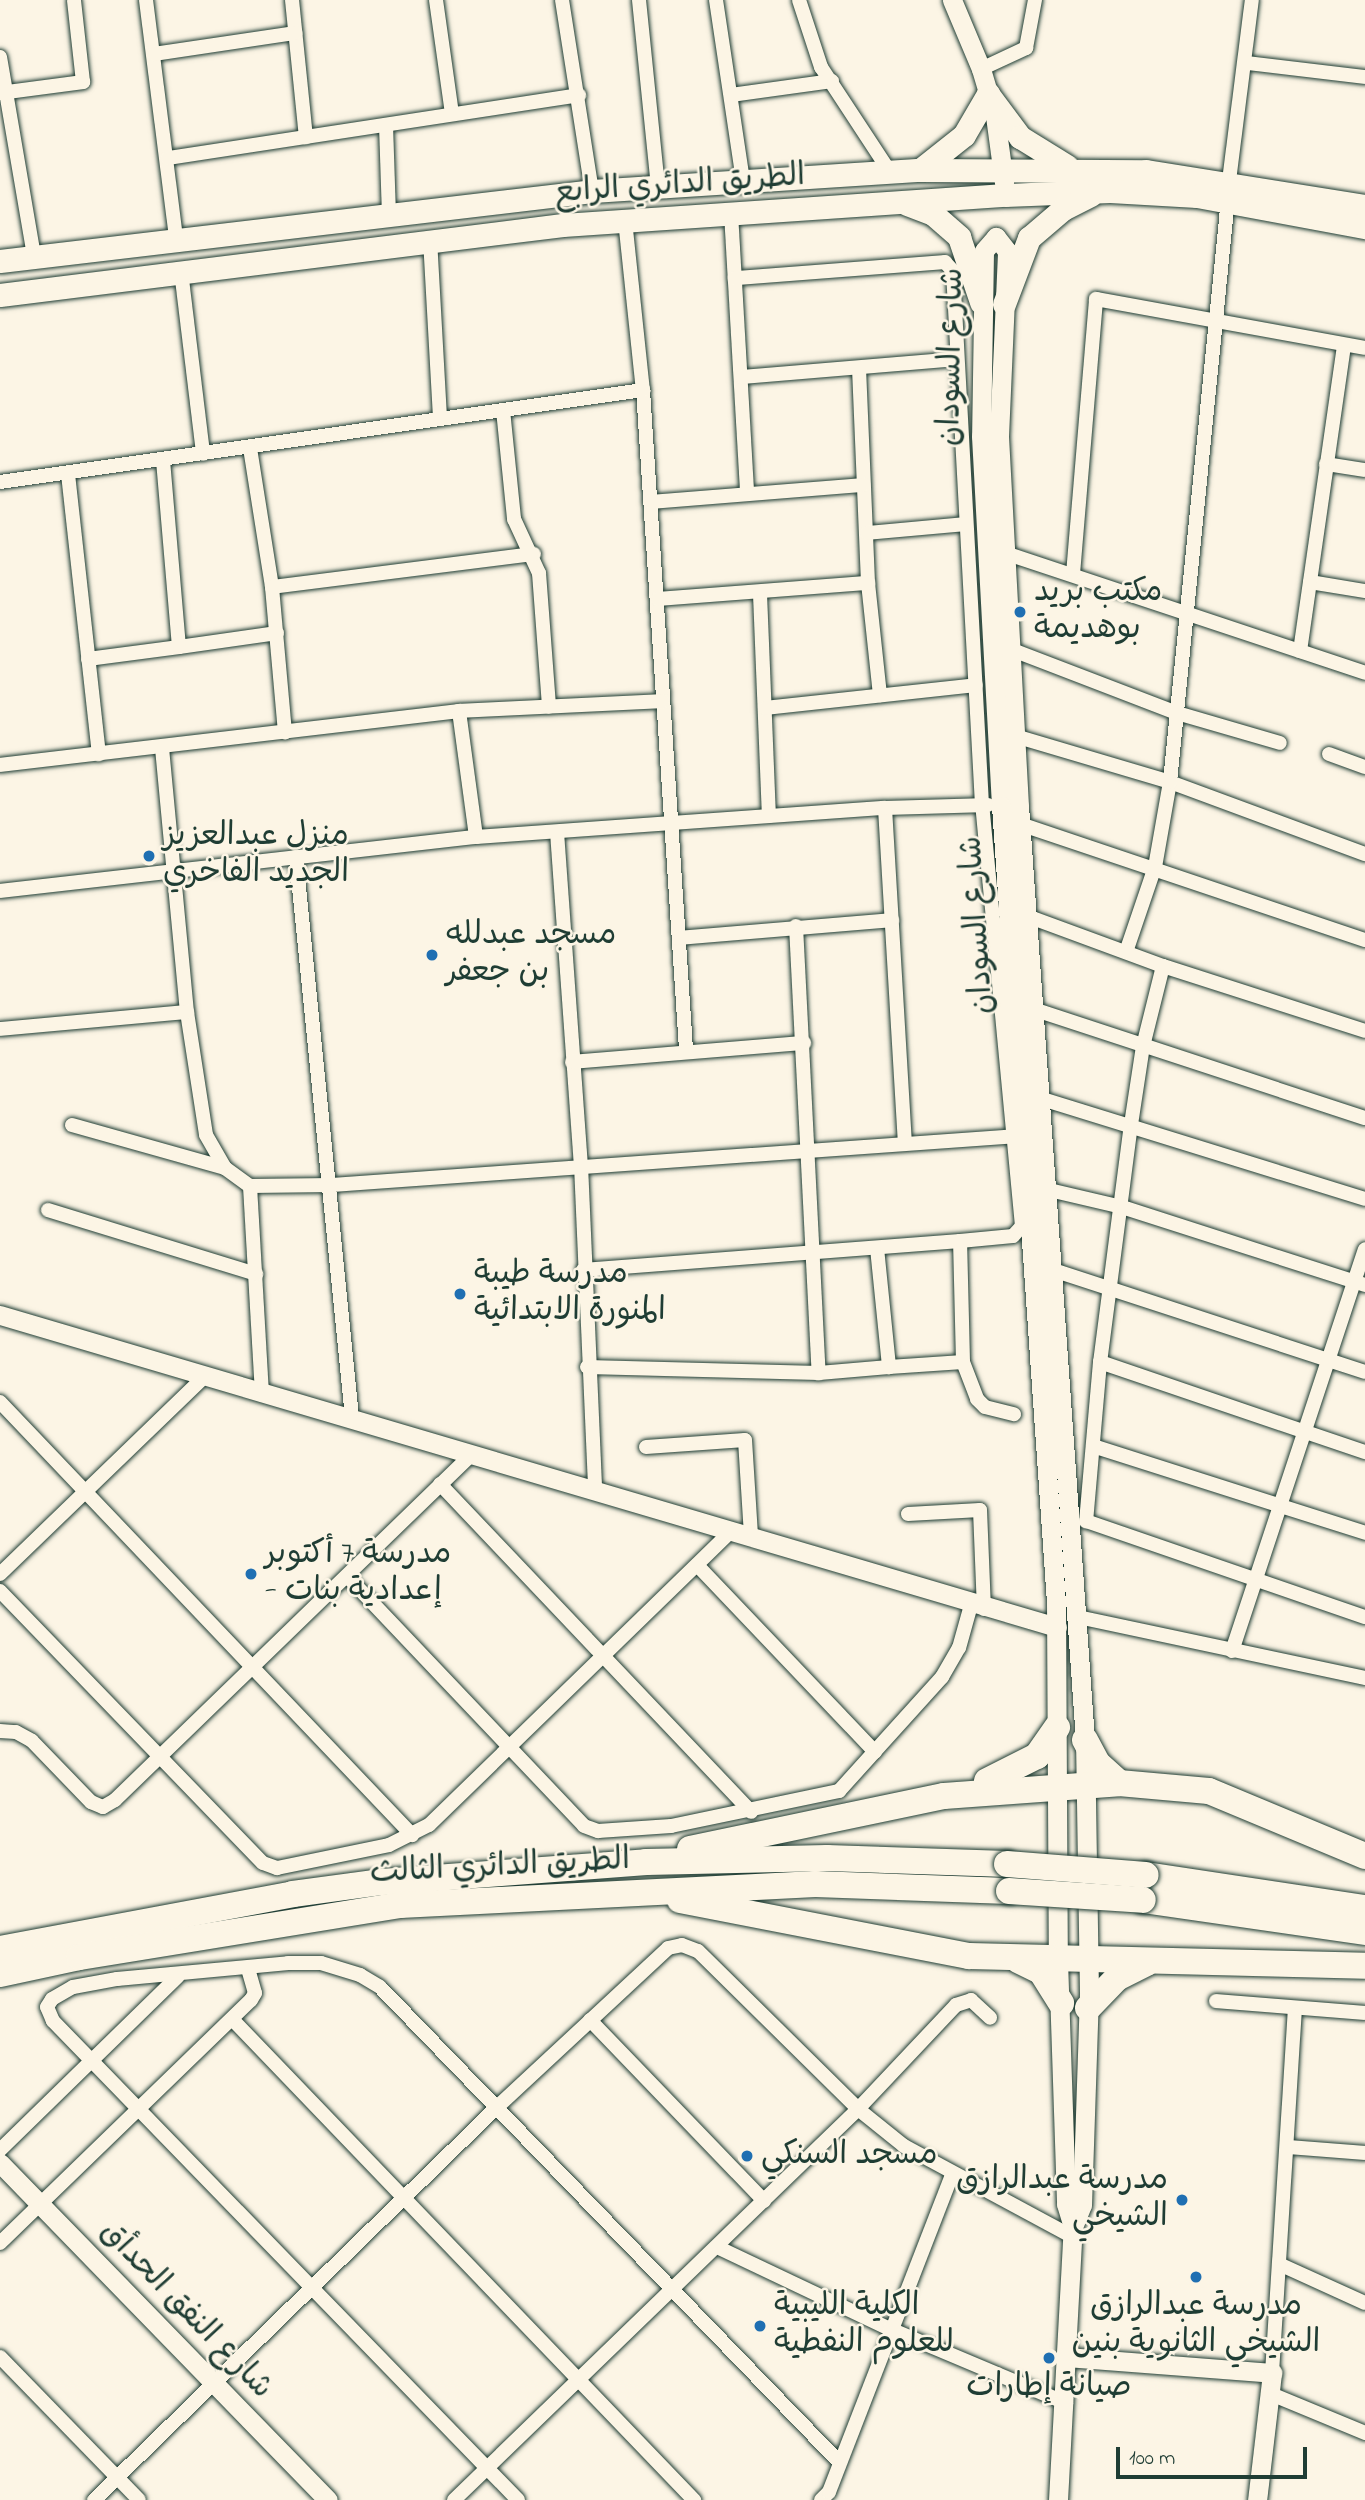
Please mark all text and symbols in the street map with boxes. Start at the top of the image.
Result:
street label: الطريق الدائري الرابع [553,158,807,214]
street label: شارع السودان [932,267,974,447]
place label: مكتب بريد بوهديمة [1034,575,1162,650]
marker: مكتب بريد بوهديمة [1012,604,1028,620]
place label: منزل عبدالعزيز الجديد الفاخري [163,819,349,894]
street label: شارع السودان [954,835,1004,1015]
marker: منزل عبدالعزيز الجديد الفاخري [141,848,157,864]
place label: مسجد عبدلله بن جعفر [446,918,616,993]
marker: مسجد عبدلله بن جعفر [424,947,440,963]
place label: مدرسة طيبة المنورة الابتدائية [474,1257,666,1332]
marker: مدرسة طيبة المنورة الابتدائية [452,1286,468,1302]
place label: مدرسة 7 أكتوبر - إعدادية بنات [265,1537,451,1612]
marker: مدرسة 7 أكتوبر - إعدادية بنات [243,1566,259,1582]
street label: الطريق الدائري الثالث [369,1842,631,1894]
place label: مسجد السنكي [761,2137,938,2175]
marker: مسجد السنكي [739,2148,755,2164]
place label: مدرسة عبدالرازق الشيخي [956,2163,1168,2238]
marker: مدرسة عبدالرازق الشيخي [1174,2192,1190,2208]
street label: شارع النفق الحدأق [90,2214,280,2408]
marker: مدرسة عبدالرازق الشيخي الثانوية بنين [1188,2269,1204,2285]
place label: الكلية الليبية للعلوم النفطية [774,2289,954,2364]
place label: مدرسة عبدالرازق الشيخي الثانوية بنين [1072,2289,1320,2364]
marker: الكلية الليبية للعلوم النفطية [752,2318,768,2334]
marker: صيانة إطارات [1041,2350,1057,2366]
place label: صيانة إطارات [966,2369,1132,2407]
scale bar [1120,2434,1311,2478]
text: 100 m [1129,2444,1175,2474]

